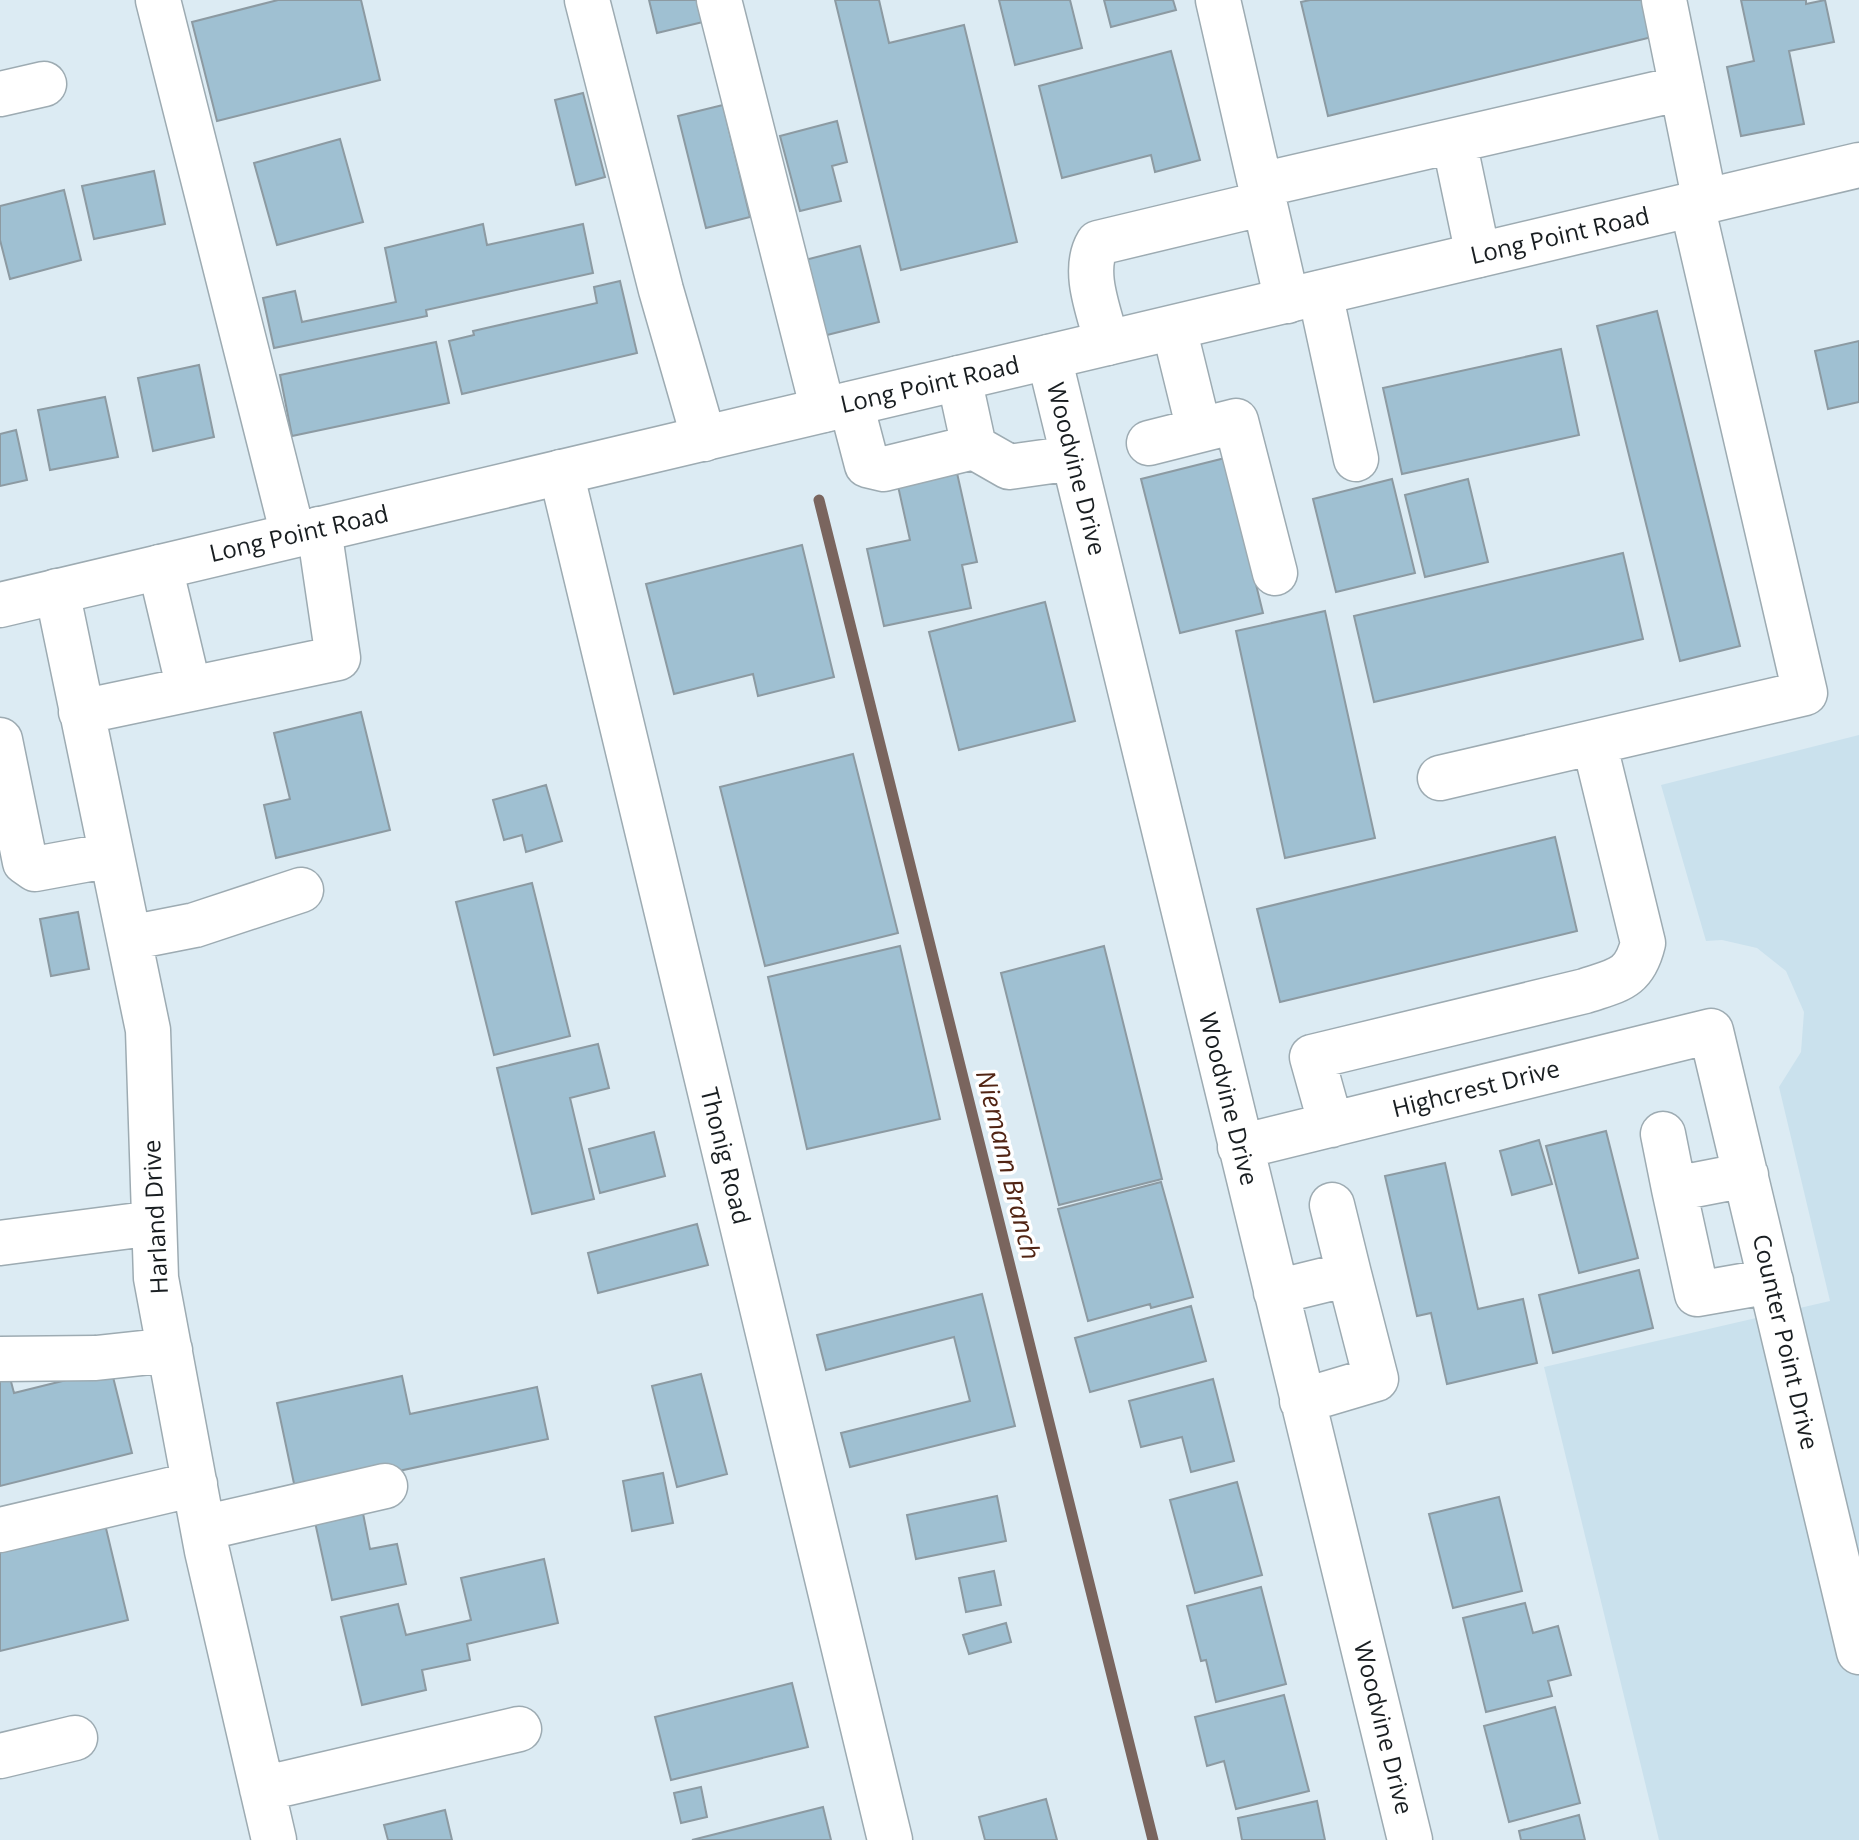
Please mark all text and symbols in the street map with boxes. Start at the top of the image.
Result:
street label: Long Point Road [1467,198,1652,271]
street label: Long Point Road [837,347,1022,420]
street label: Woodvine Drive [1040,379,1115,558]
street label: Long Point Road [206,496,391,569]
street label: Woodvine Drive [1192,1009,1267,1188]
street label: Highcrest Drive [1389,1051,1563,1124]
water label: Niemann Branch [968,1066,1050,1263]
street label: Thonig Road [694,1084,759,1227]
street label: Harland Drive [134,1139,175,1295]
street label: Counter Point Drive [1746,1231,1827,1453]
street label: Woodvine Drive [1347,1638,1422,1817]

